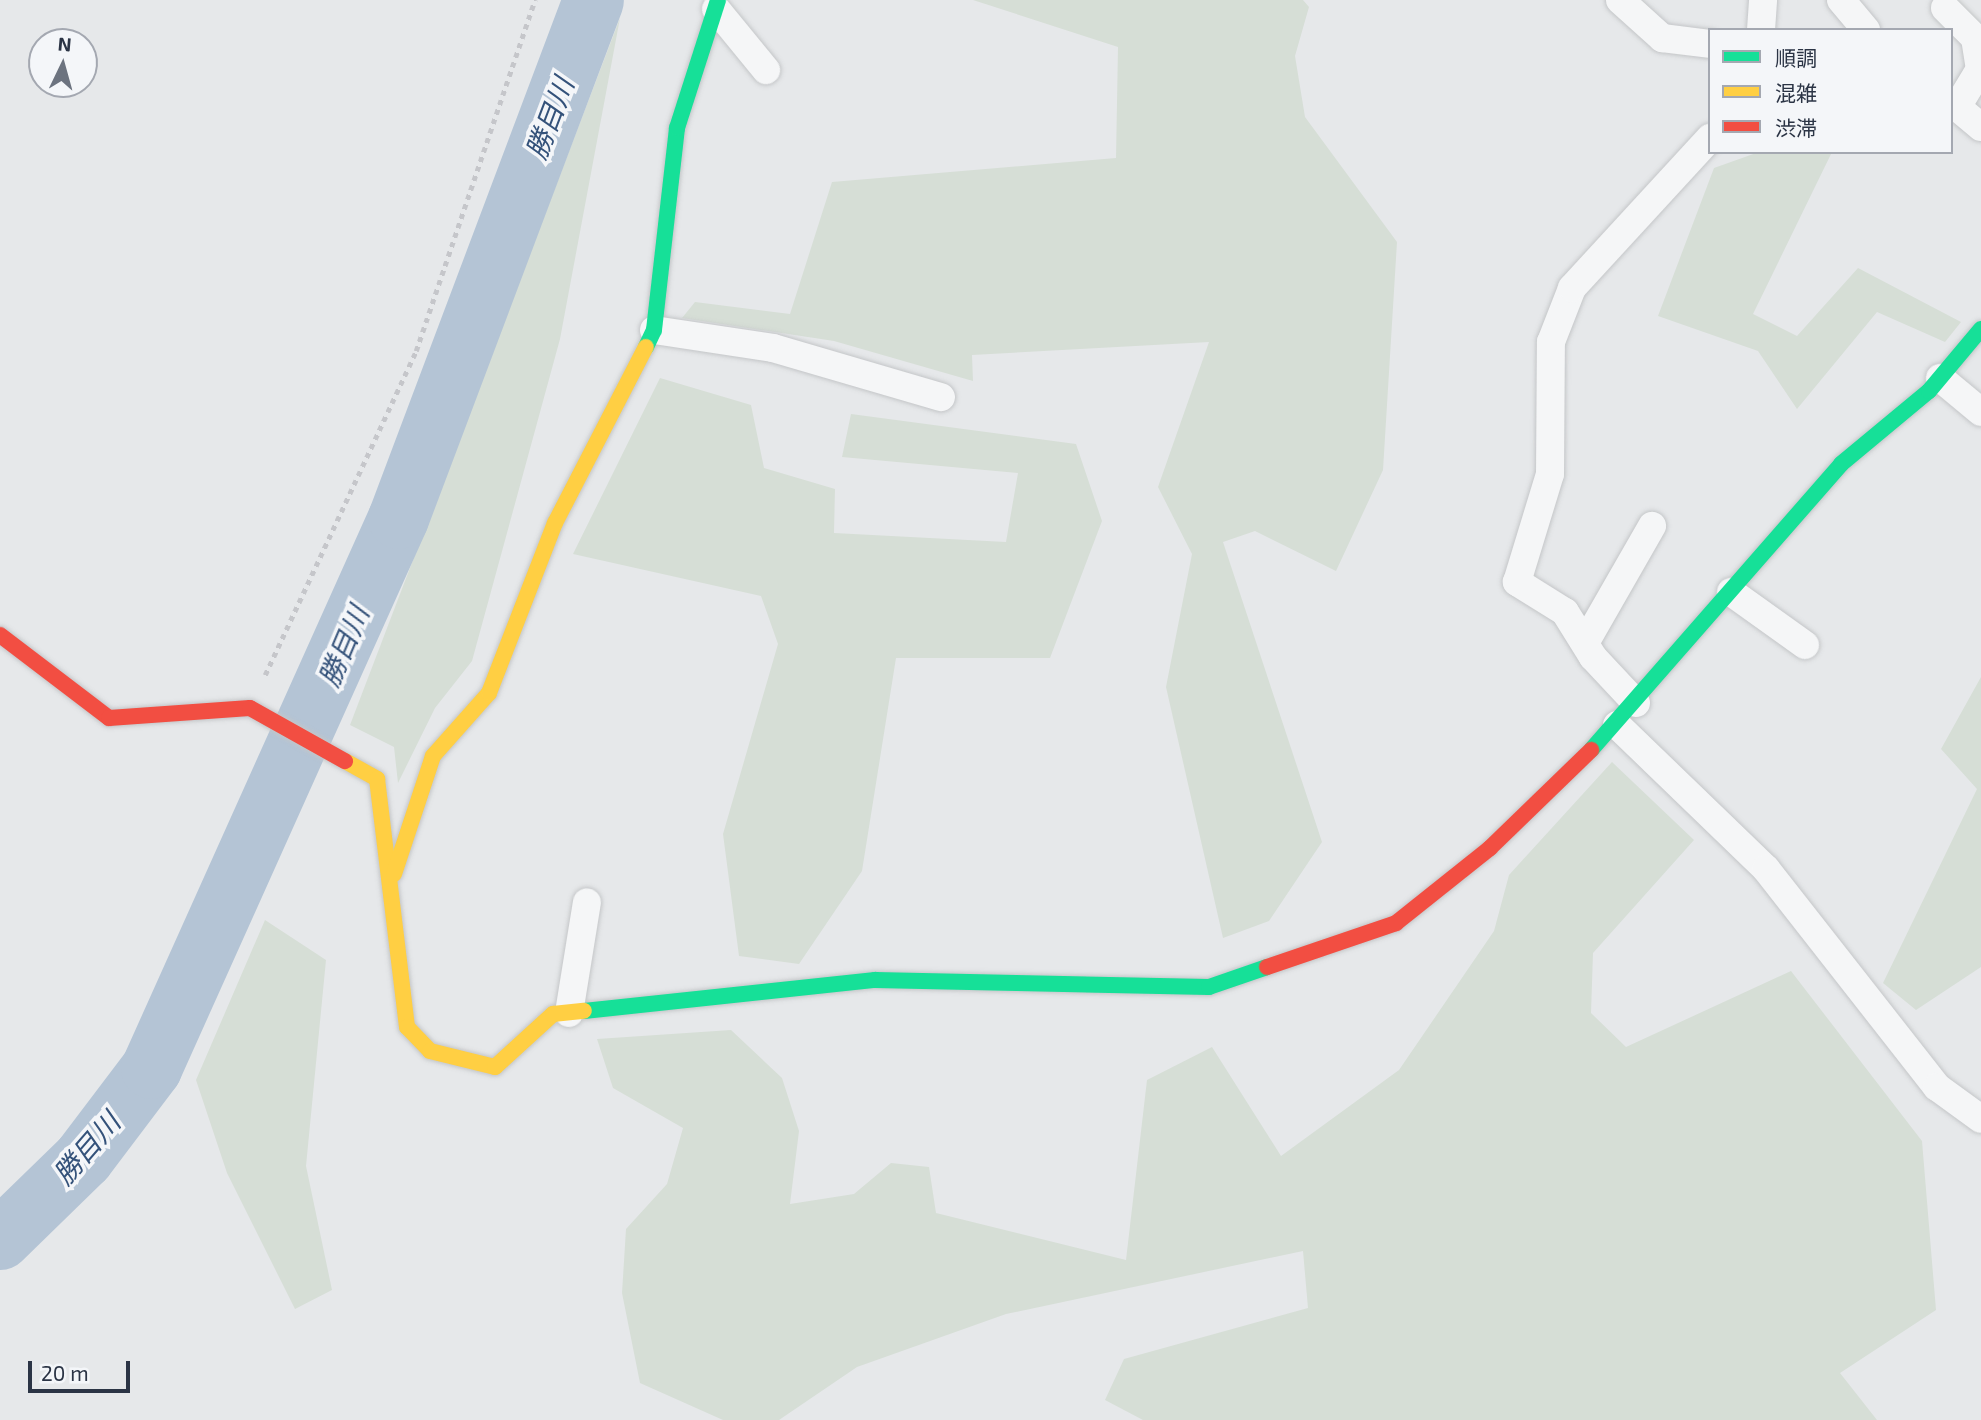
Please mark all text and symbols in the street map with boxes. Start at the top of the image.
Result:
north arrow [28,28,98,98]
legend [1708,28,1953,154]
text: N [57,32,73,56]
text: 順調 [1775,45,1817,70]
water label: 勝目川 [518,73,580,163]
text: 混雑 [1775,80,1817,105]
text: 渋滞 [1775,115,1817,140]
water label: 勝目川 [311,601,375,691]
water label: 勝目川 [46,1105,126,1191]
scale bar [32,1346,133,1390]
text: 20 m [41,1360,89,1385]

